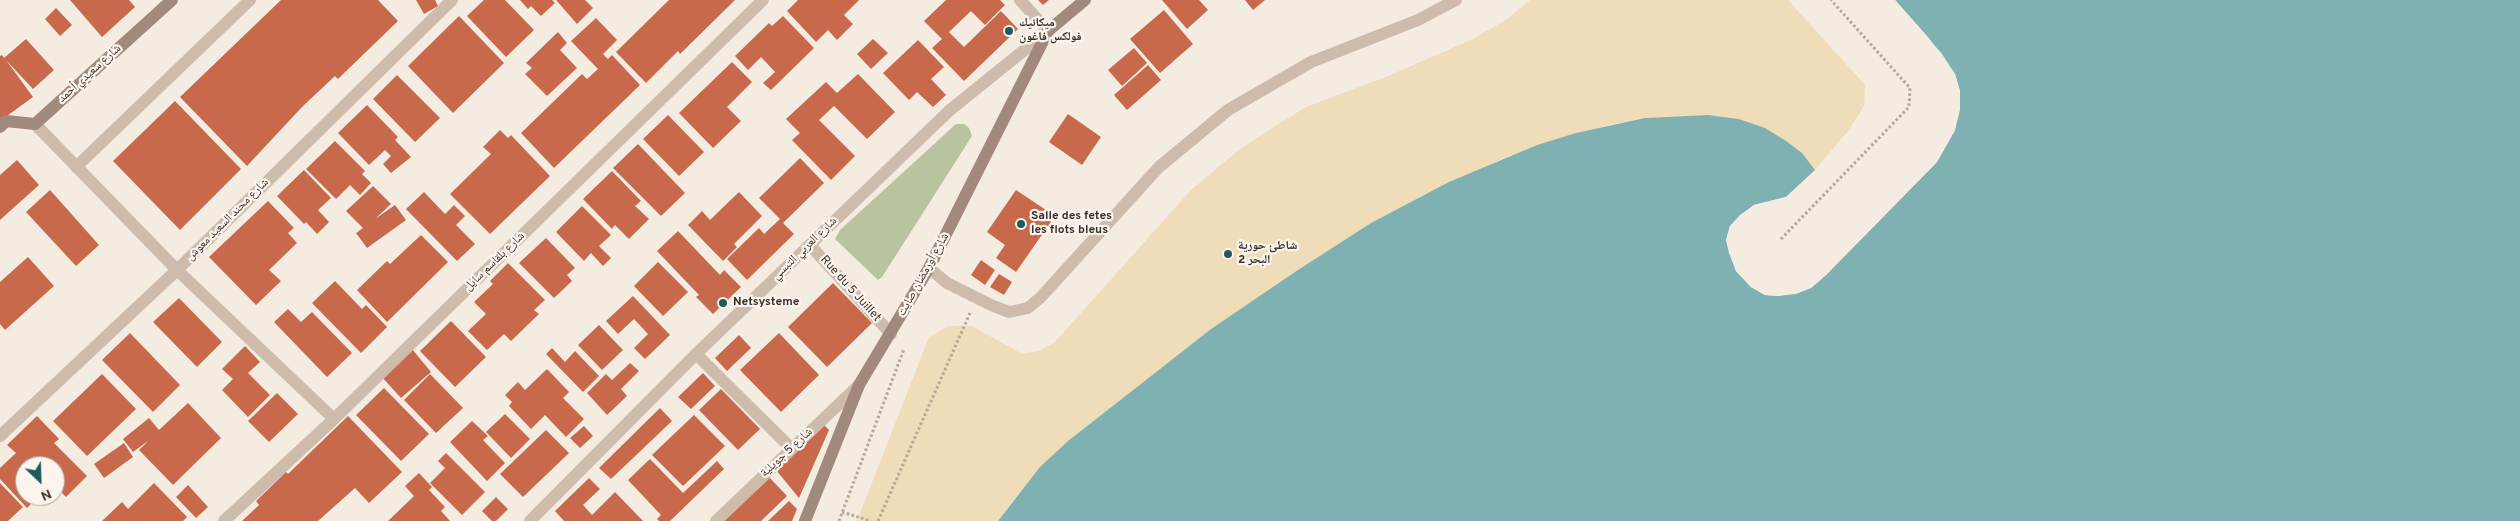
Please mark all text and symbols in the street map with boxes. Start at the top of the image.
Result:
place label: ميكانيك فولكس فاغون [1019,17,1082,45]
marker: ميكانيك فولكس فاغون [1003,25,1015,37]
street label: شارع سعيدي أحمد [56,42,124,106]
street label: شارع محند السعيد معوش [184,176,272,264]
place label: Salle des fetes les flots bleus [1031,210,1112,238]
street label: شارع العربي التبسي [770,214,840,284]
marker: Salle des fetes les flots bleus [1015,218,1027,230]
street label: شارع بلقاسم سايل [462,229,528,295]
street label: شارع أورمضان صايت [895,231,953,319]
place label: شاطئ حورية البحر 2 [1238,240,1297,268]
marker: شاطئ حورية البحر 2 [1222,248,1234,260]
street label: Rue du 5 Juillet [817,253,883,325]
place label: Netsysteme [733,296,799,310]
marker: Netsysteme [717,297,729,309]
street label: شارع 5 جويلية [758,425,816,481]
north arrow [15,456,65,506]
text: N [38,484,54,504]

